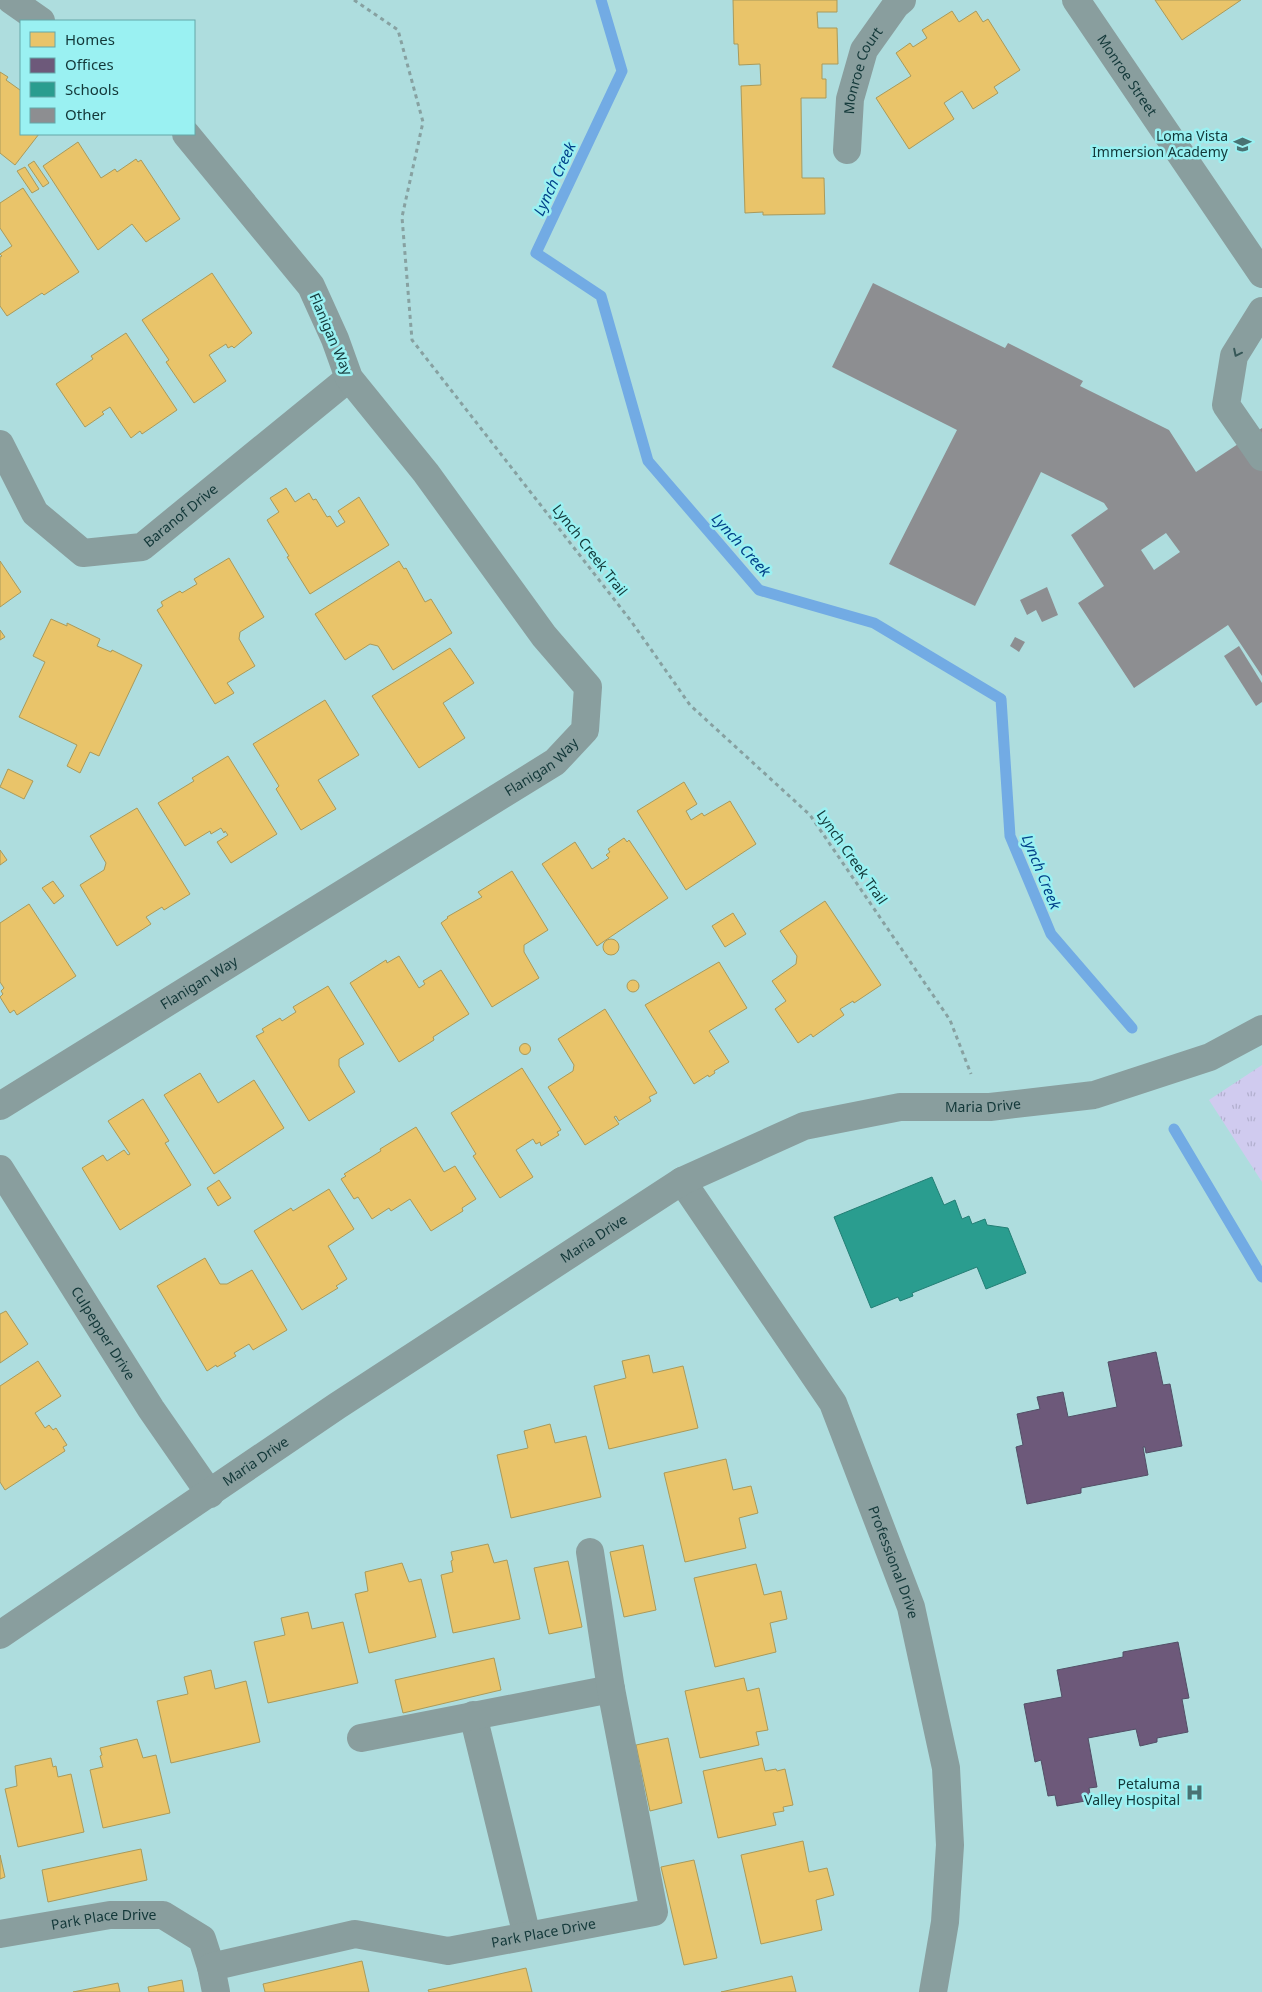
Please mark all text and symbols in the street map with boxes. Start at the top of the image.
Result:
legend [20,20,195,135]
street label: Monroe Court [839,23,886,115]
text: Homes [65,29,115,49]
street label: Monroe Street [1093,31,1162,119]
text: Offices [65,54,114,74]
text: Schools [65,79,119,99]
text: Other [65,104,106,124]
place label: Loma Vista Immersion Academy [1092,126,1229,161]
school or university icon: Loma Vista Immersion Academy [1232,134,1252,154]
water label: Lynch Creek [528,138,580,219]
street label: Flanigan Way [306,290,358,379]
one-way arrow [1233,347,1243,356]
street label: Baranof Drive [139,479,221,551]
street label: Lynch Creek Trail [549,500,632,599]
water label: Lynch Creek [708,508,776,581]
street label: Flanigan Way [501,733,583,800]
street label: Lynch Creek Trail [813,806,892,908]
water label: Lynch Creek [1018,831,1066,913]
street label: Flanigan Way [156,951,242,1013]
street label: Maria Drive [945,1093,1022,1116]
street label: Maria Drive [556,1209,631,1267]
street label: Culpepper Drive [67,1283,140,1383]
street label: Maria Drive [218,1432,292,1490]
street label: Professional Drive [864,1503,923,1620]
place label: Petaluma Valley Hospital [1084,1774,1180,1809]
hospital icon: Petaluma Valley Hospital [1184,1782,1204,1802]
street label: Park Place Drive [49,1905,157,1934]
street label: Park Place Drive [489,1913,597,1952]

